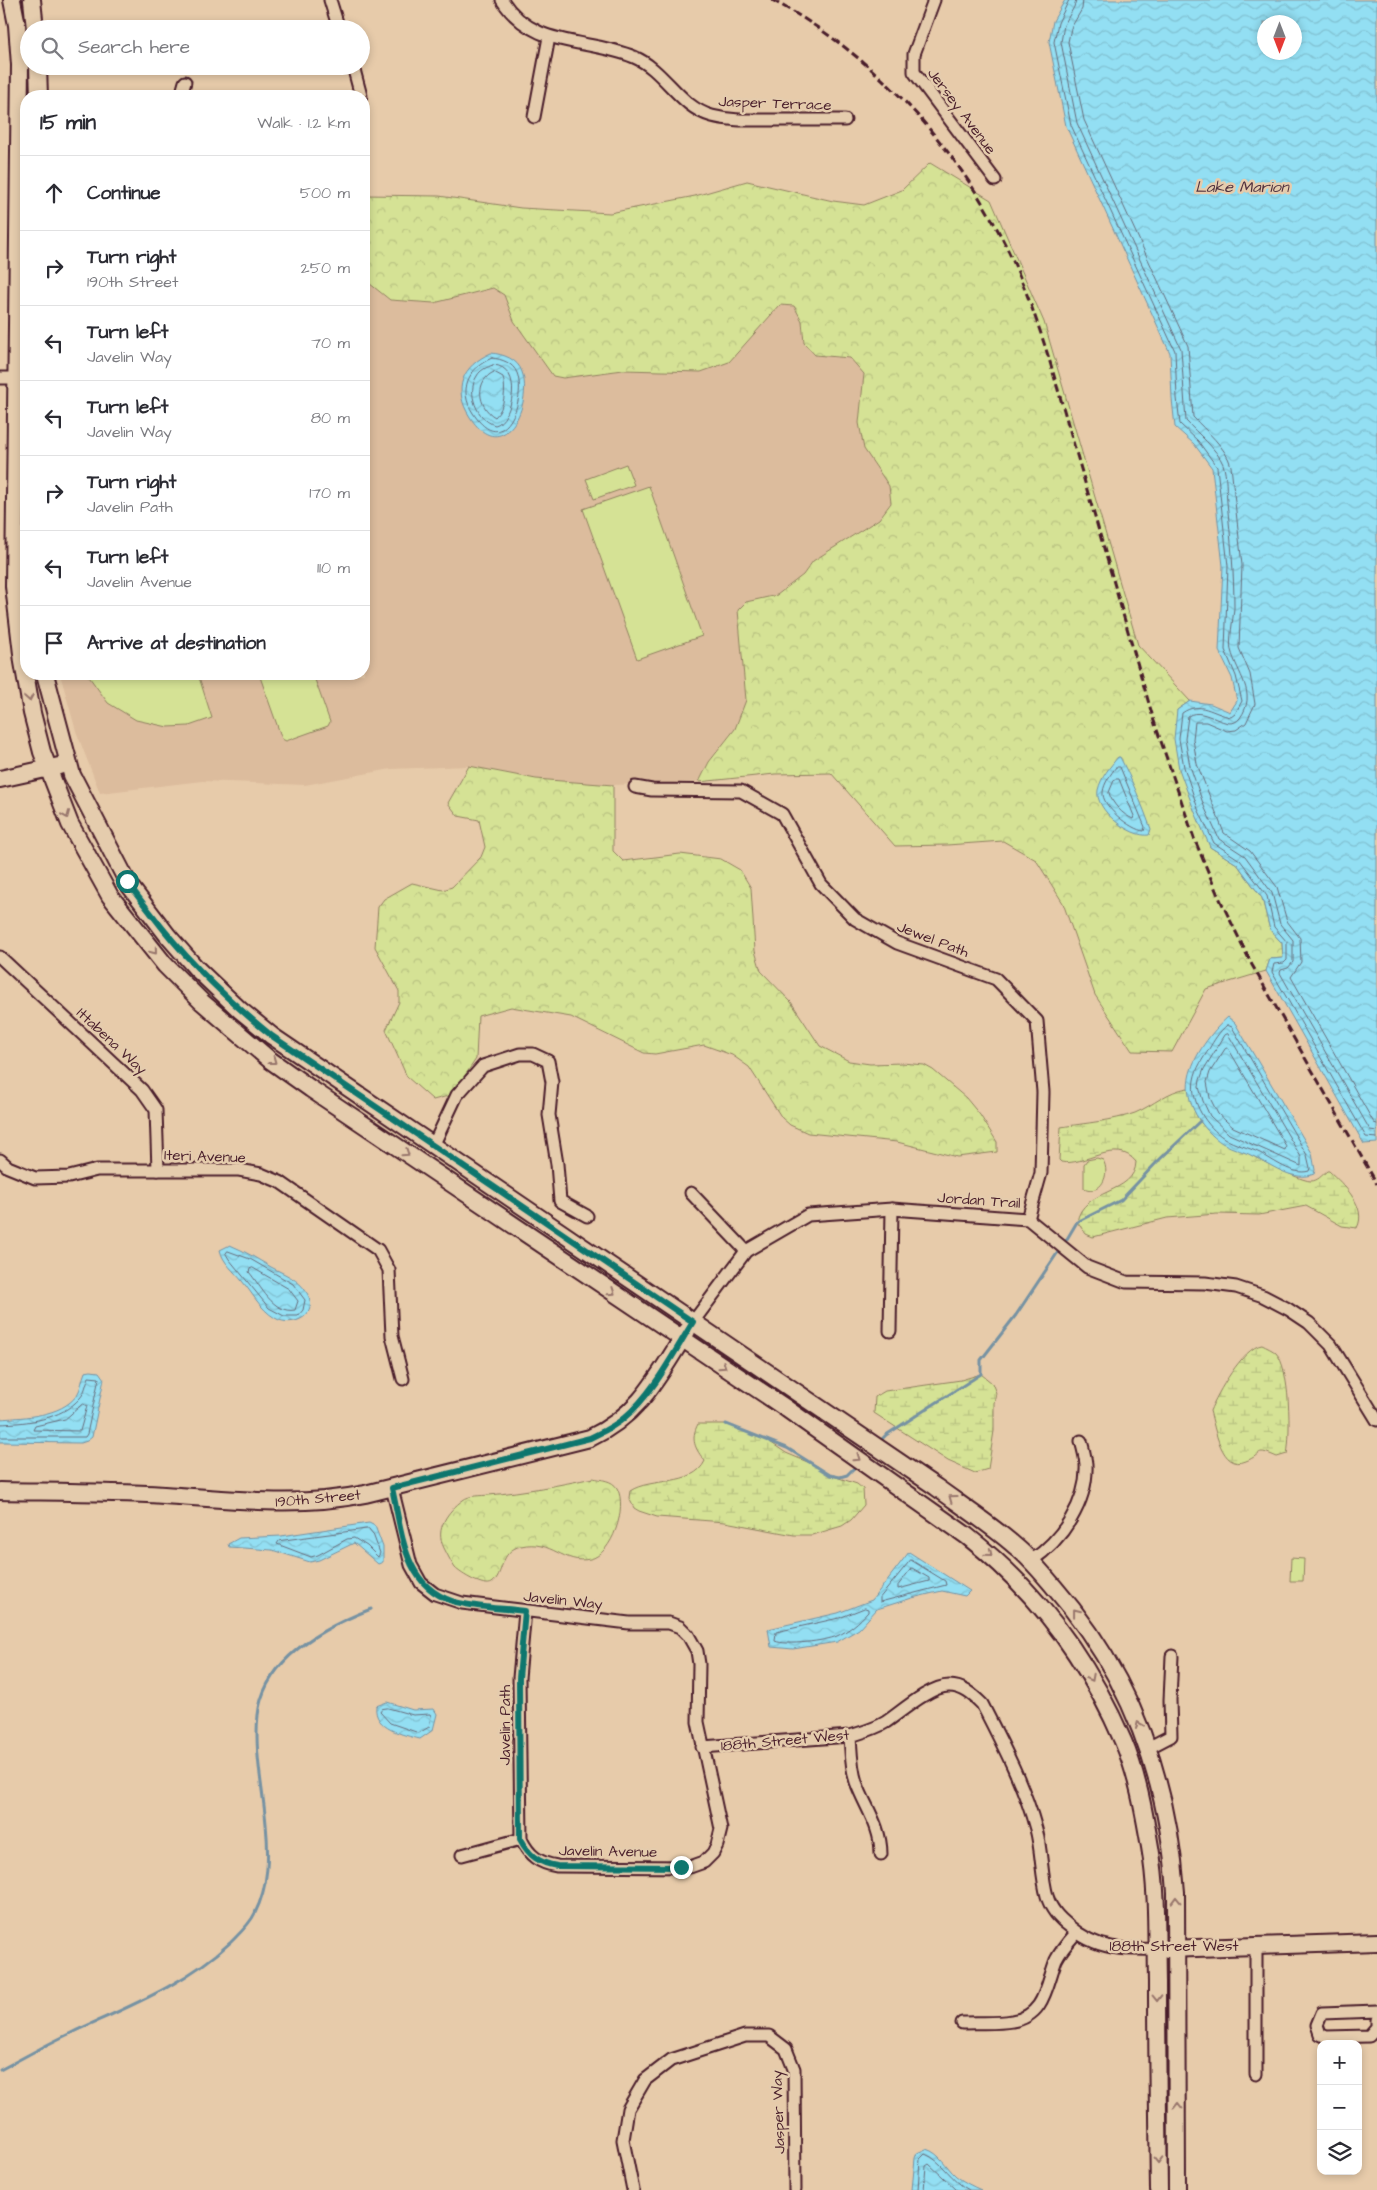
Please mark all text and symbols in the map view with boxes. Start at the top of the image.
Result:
north arrow [1257,15,1302,60]
search box [20,20,370,75]
icon: search [38,34,66,62]
text: Search here [78,34,190,61]
street label: Jersey Avenue [921,64,1001,159]
street label: Jasper Terrace [718,91,832,116]
text: 15 min [40,108,96,137]
text: Walk · 1.2 km [257,112,350,134]
water label: Lake Marion [1195,176,1291,198]
icon: ahead [40,179,68,207]
text: Continue [87,180,161,207]
text: 500 m [300,182,350,204]
text: Turn right [87,244,176,271]
icon: right [40,254,68,282]
text: 250 m [301,257,350,279]
text: 190th Street [87,271,178,293]
text: Turn left [87,319,168,346]
icon: left [40,329,68,357]
text: 70 m [311,332,350,354]
text: Javelin Way [87,346,172,368]
text: Turn left [87,394,168,421]
icon: left [40,404,68,432]
text: 80 m [311,407,350,429]
text: Javelin Way [87,421,172,443]
text: Turn right [87,469,176,496]
icon: right [40,479,68,507]
text: 170 m [309,482,350,504]
text: Javelin Path [87,496,173,518]
text: Turn left [87,544,168,571]
icon: left [40,554,68,582]
text: 110 m [317,557,350,579]
text: Javelin Avenue [87,571,192,593]
icon: arrive [40,629,68,657]
text: Arrive at destination [87,630,266,657]
one-way arrow [23,694,34,702]
one-way arrow [60,810,71,819]
route start [116,870,139,893]
street label: Jewel Path [894,916,972,963]
one-way arrow [148,945,156,954]
street label: Ittabena Way [71,1003,152,1080]
one-way arrow [267,1055,277,1064]
street label: Iteri Avenue [164,1145,246,1168]
one-way arrow [401,1147,410,1156]
street label: Jordan Trail [937,1187,1021,1214]
one-way arrow [606,1286,616,1295]
one-way arrow [717,1360,727,1369]
one-way arrow [851,1452,861,1461]
street label: 190th Street [274,1484,362,1513]
one-way arrow [949,1496,958,1504]
one-way arrow [983,1547,992,1556]
street label: Javelin Way [522,1586,604,1616]
one-way arrow [1073,1609,1081,1618]
one-way arrow [1085,1672,1095,1681]
street label: Javelin Path [495,1684,516,1765]
one-way arrow [1135,1721,1145,1730]
street label: 188th Street West [720,1724,850,1757]
street label: Javelin Avenue [559,1840,657,1863]
route end [670,1856,693,1879]
one-way arrow [1171,1896,1181,1904]
street label: 188th Street West [1110,1936,1238,1957]
one-way arrow [1152,1994,1162,2002]
map controls [1317,2040,1362,2175]
button: + [1317,2040,1362,2085]
street label: Jasper Way [767,2070,791,2154]
button: − [1317,2085,1362,2130]
one-way arrow [1173,2102,1183,2110]
button: layers [1317,2130,1362,2175]
one-way arrow [1153,2157,1163,2165]

